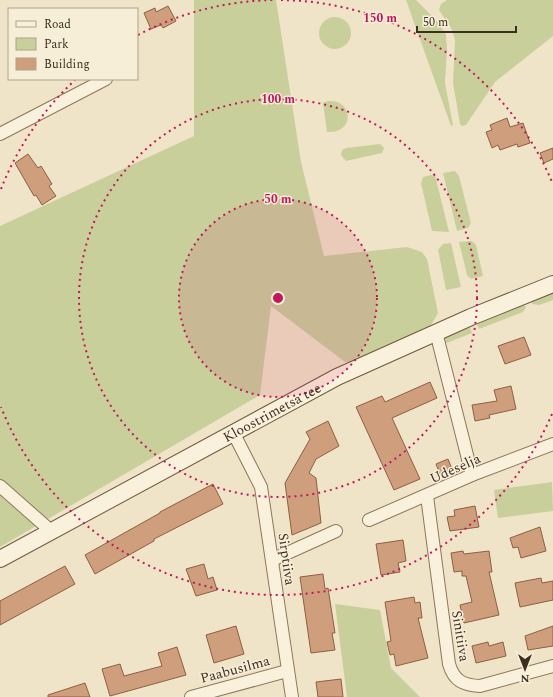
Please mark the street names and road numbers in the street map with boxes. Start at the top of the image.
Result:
street label: Kloostrimetsa tee [219,377,325,448]
street label: Udeselja [426,448,484,489]
street label: Sirptiiva [272,532,301,587]
street label: Sinitiiva [446,609,475,663]
street label: Paabusilma [198,650,272,689]

